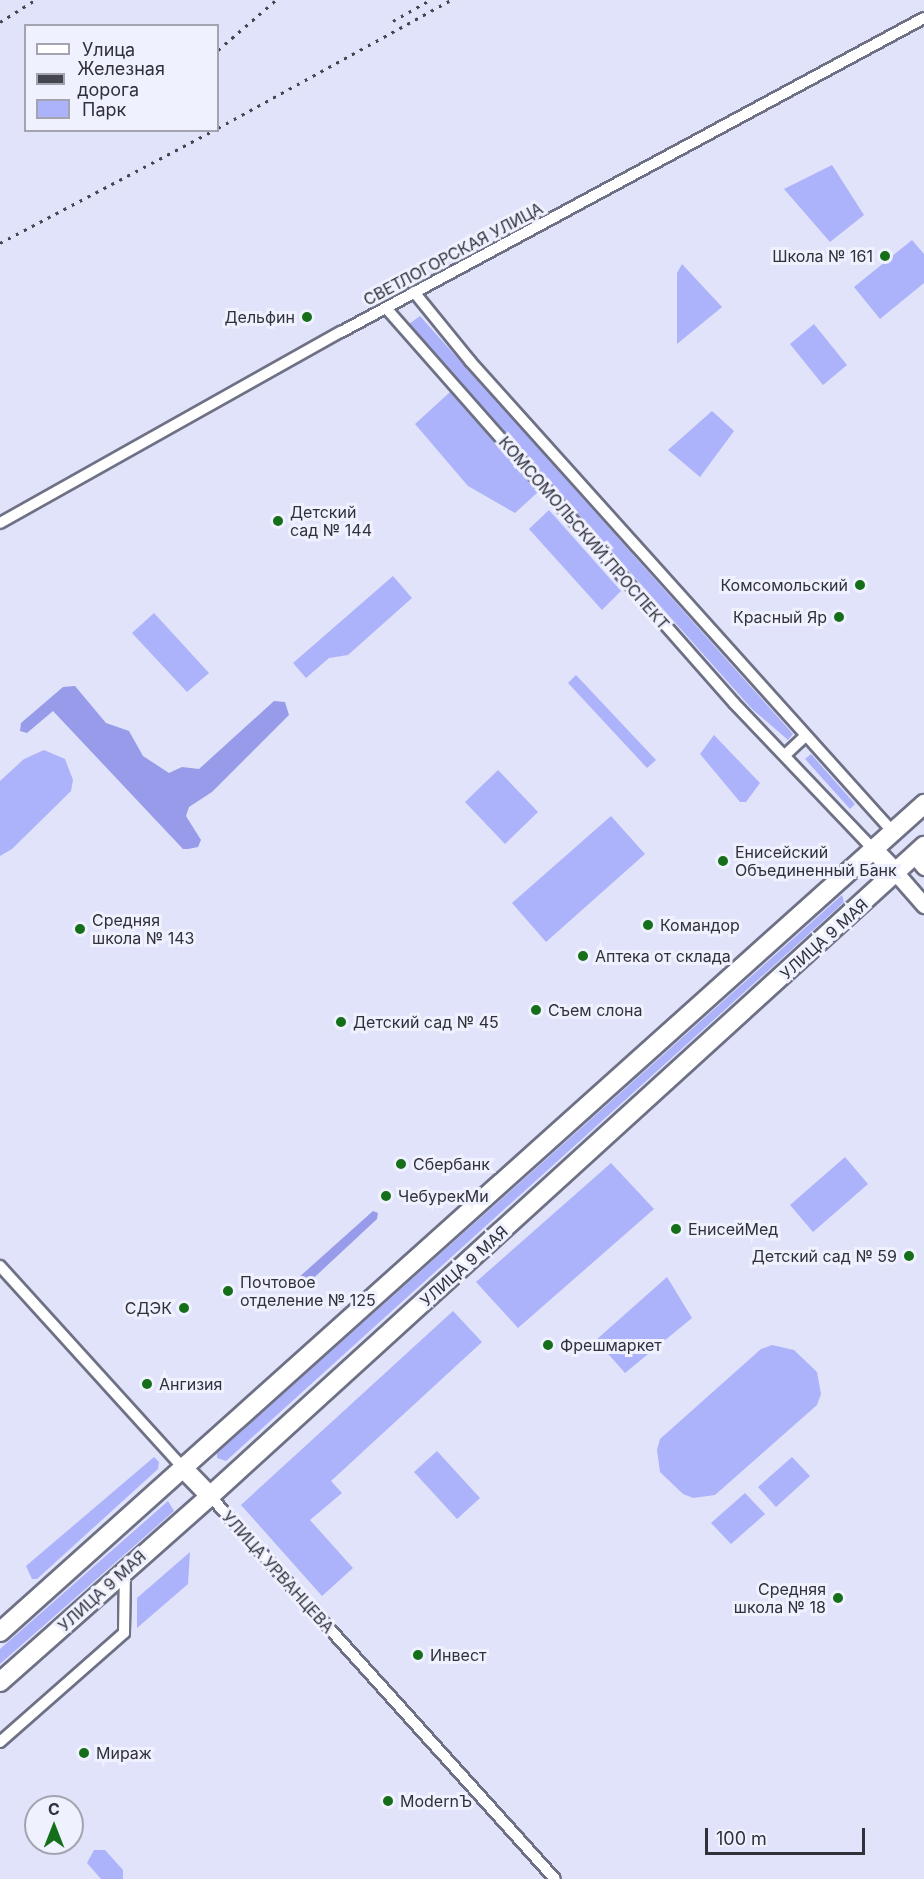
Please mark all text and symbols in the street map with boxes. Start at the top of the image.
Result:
legend [24,24,219,132]
text: Улица [82,39,135,60]
text: Железная дорога [77,58,165,100]
text: Парк [82,99,126,120]
street label: СВЕТЛОГОРСКАЯ УЛИЦА [360,199,546,309]
place label: Школа № 161 [772,246,873,266]
marker: Школа № 161 [878,249,892,263]
place label: Дельфин [224,307,295,327]
marker: Дельфин [300,310,314,324]
street label: КОМСОМОЛЬСКИЙ ПРОСПЕКТ [495,433,673,633]
place label: Детский сад № 144 [290,502,372,540]
marker: Детский сад № 144 [271,514,285,528]
place label: Комсомольский [720,575,848,595]
marker: Комсомольский [853,578,867,592]
place label: Красный Яр [733,607,827,627]
marker: Красный Яр [832,610,846,624]
place label: Енисейский Объединенный Банк [735,842,897,880]
marker: Енисейский Объединенный Банк [716,854,730,868]
street label: УЛИЦА 9 МАЯ [776,895,872,983]
place label: Средняя школа № 143 [92,910,194,948]
place label: Командор [660,915,740,935]
marker: Командор [641,918,655,932]
marker: Средняя школа № 143 [73,922,87,936]
place label: Аптека от склада [595,946,731,966]
marker: Аптека от склада [576,949,590,963]
place label: Съем слона [548,1000,643,1020]
marker: Съем слона [529,1003,543,1017]
place label: Детский сад № 45 [353,1012,499,1032]
marker: Детский сад № 45 [334,1015,348,1029]
place label: Сбербанк [413,1154,490,1174]
marker: Сбербанк [394,1157,408,1171]
place label: ЧебурекМи [398,1186,489,1206]
marker: ЧебурекМи [379,1189,393,1203]
place label: ЕнисейМед [688,1219,778,1239]
street label: УЛИЦА 9 МАЯ [416,1222,512,1310]
marker: ЕнисейМед [669,1222,683,1236]
place label: Детский сад № 59 [752,1246,897,1266]
marker: Детский сад № 59 [902,1249,916,1263]
place label: Почтовое отделение № 125 [240,1272,376,1310]
marker: Почтовое отделение № 125 [221,1284,235,1298]
place label: СДЭК [125,1298,172,1318]
marker: СДЭК [177,1301,191,1315]
place label: Фрешмаркет [560,1335,662,1355]
marker: Фрешмаркет [541,1338,555,1352]
place label: Ангизия [159,1374,222,1394]
marker: Ангизия [140,1377,154,1391]
street label: УЛИЦА УРВАНЦЕВА [218,1507,338,1637]
street label: УЛИЦА 9 МАЯ [54,1547,150,1635]
place label: Средняя школа № 18 [734,1579,826,1617]
marker: Средняя школа № 18 [831,1591,845,1605]
place label: Инвест [430,1645,486,1665]
marker: Инвест [411,1648,425,1662]
place label: Мираж [96,1743,152,1763]
marker: Мираж [77,1746,91,1760]
place label: ModernЪ [400,1791,472,1811]
marker: ModernЪ [381,1794,395,1808]
north arrow [24,1795,84,1855]
text: С [48,1799,60,1819]
scale bar [708,1816,868,1854]
text: 100 m [716,1828,767,1849]

